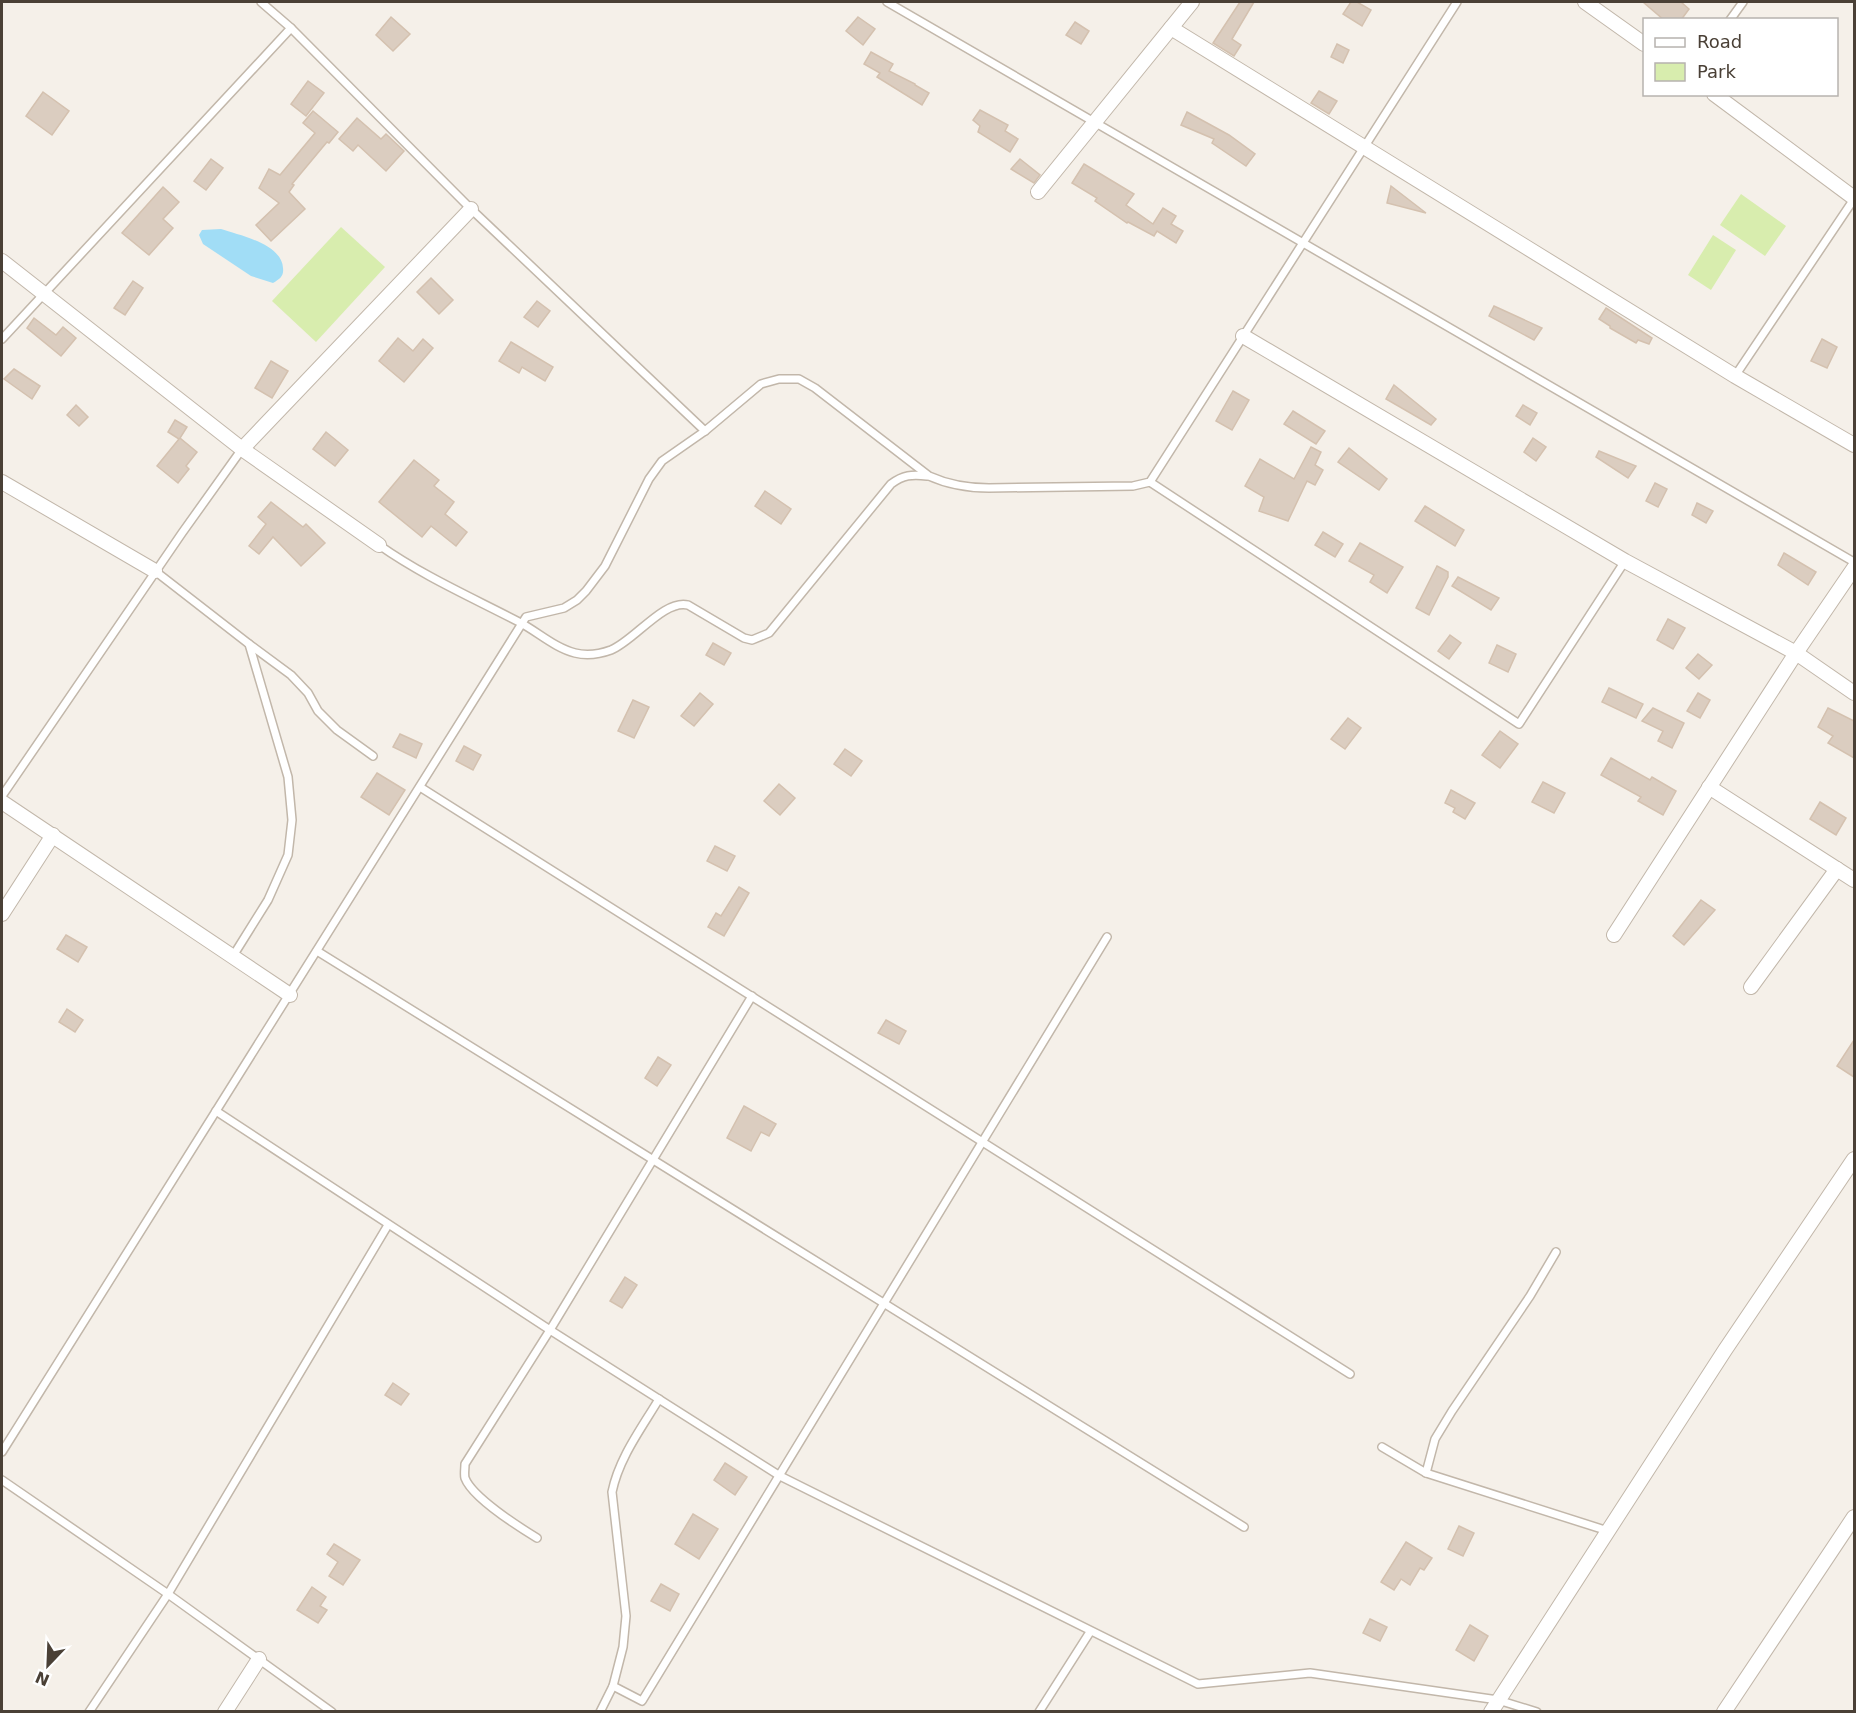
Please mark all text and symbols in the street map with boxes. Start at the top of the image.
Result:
legend [1643,18,1838,96]
text: Road [1697,31,1742,52]
text: Park [1697,61,1736,82]
north arrow [18,1635,78,1695]
text: N [32,1667,52,1690]

